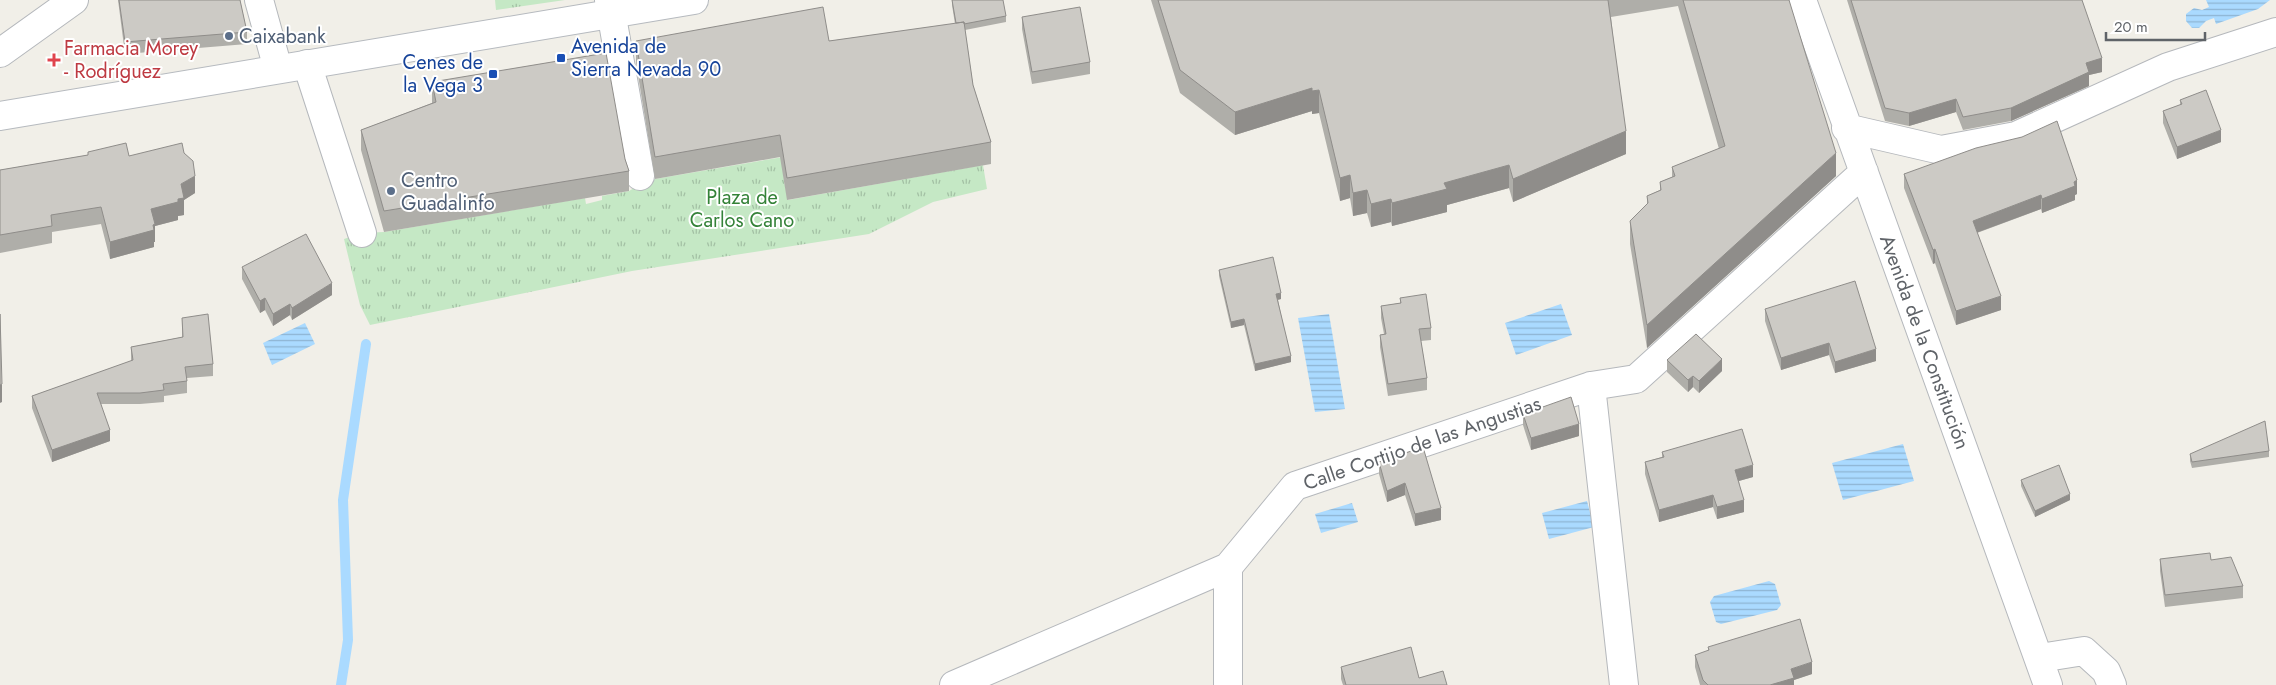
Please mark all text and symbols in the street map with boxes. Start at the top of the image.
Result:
scale bar [2106,10,2205,42]
text: 20 m [2114,16,2148,38]
place label: Caixabank [239,22,326,51]
marker: Caixabank [223,30,235,42]
place label: Avenida de Sierra Nevada 90 [571,32,721,84]
place label: Farmacia Morey - Rodríguez [64,34,198,86]
place label: Cenes de la Vega 3 [402,48,483,100]
marker: Avenida de Sierra Nevada 90 [555,52,567,64]
marker: Farmacia Morey - Rodríguez [48,54,60,66]
marker: Cenes de la Vega 3 [487,68,499,80]
place label: Centro Guadalinfo [401,166,495,218]
park label: Plaza de Carlos Cano [690,183,794,235]
marker: Centro Guadalinfo [385,185,397,197]
street label: Avenida de la Constitución [1872,231,1977,453]
street label: Calle Cortijo de las Angustias [1299,389,1545,498]

